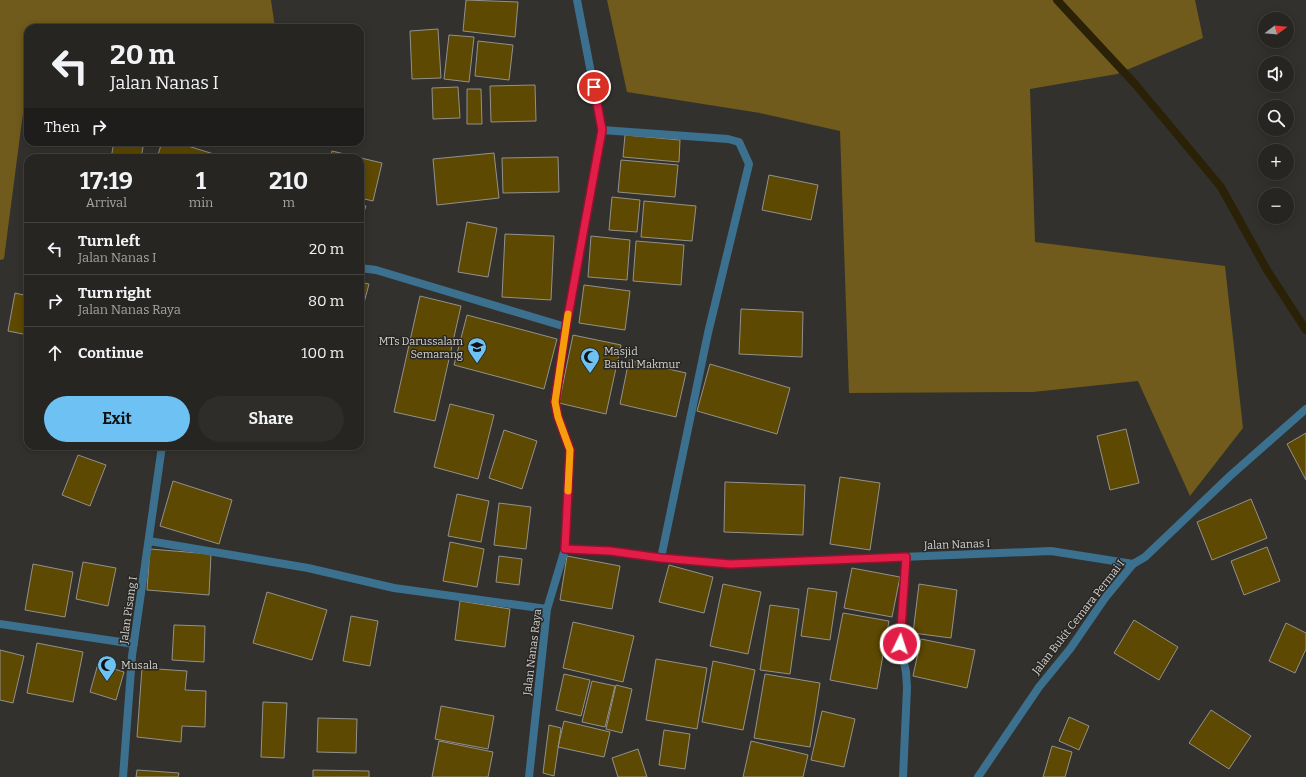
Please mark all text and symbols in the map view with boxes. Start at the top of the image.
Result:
north arrow [1258,12,1294,48]
map controls [1258,12,1294,224]
text: 20 m [110,38,175,71]
icon: left [44,40,96,92]
button: sound [1258,56,1294,92]
pin [577,70,611,104]
text: Jalan Nanas I [110,72,219,94]
icon: arrive [583,76,605,98]
button: search [1258,100,1294,136]
icon: right [88,116,110,138]
text: Then [44,118,80,136]
button: + [1258,144,1294,180]
text: 17:19 [80,167,133,195]
text: 1 [196,167,206,195]
text: 210 [269,167,308,195]
button: − [1258,188,1294,224]
text: Arrival [86,195,127,210]
text: min [189,195,213,210]
text: m [282,195,295,210]
text: Turn left [78,232,140,250]
icon: left [44,238,66,260]
text: 20 m [309,240,344,258]
text: Jalan Nanas I [78,250,157,265]
text: Turn right [78,284,151,302]
icon: right [44,290,66,312]
text: 80 m [308,292,344,310]
text: Jalan Nanas Raya [78,302,181,317]
place label: MTs Darussalam Semarang [379,335,463,361]
school or university icon: MTs Darussalam Semarang [466,336,488,364]
icon: ahead [44,342,66,364]
text: Continue [78,344,144,362]
text: 100 m [301,344,344,362]
place label: Masjid Baitul Makmur [604,345,680,371]
mosque icon: Masjid Baitul Makmur [579,346,601,374]
button: Exit [44,396,190,442]
button: Share [198,396,344,442]
street label: Jalan Nanas I [923,537,991,552]
street label: Jalan Bukit Cemara Permai I [1029,557,1127,678]
street label: Jalan Pisang I [117,575,140,646]
street label: Jalan Nanas Raya [521,608,544,697]
position arrow [879,623,921,665]
mosque icon: Musala [96,654,118,682]
place label: Musala [121,659,158,672]

